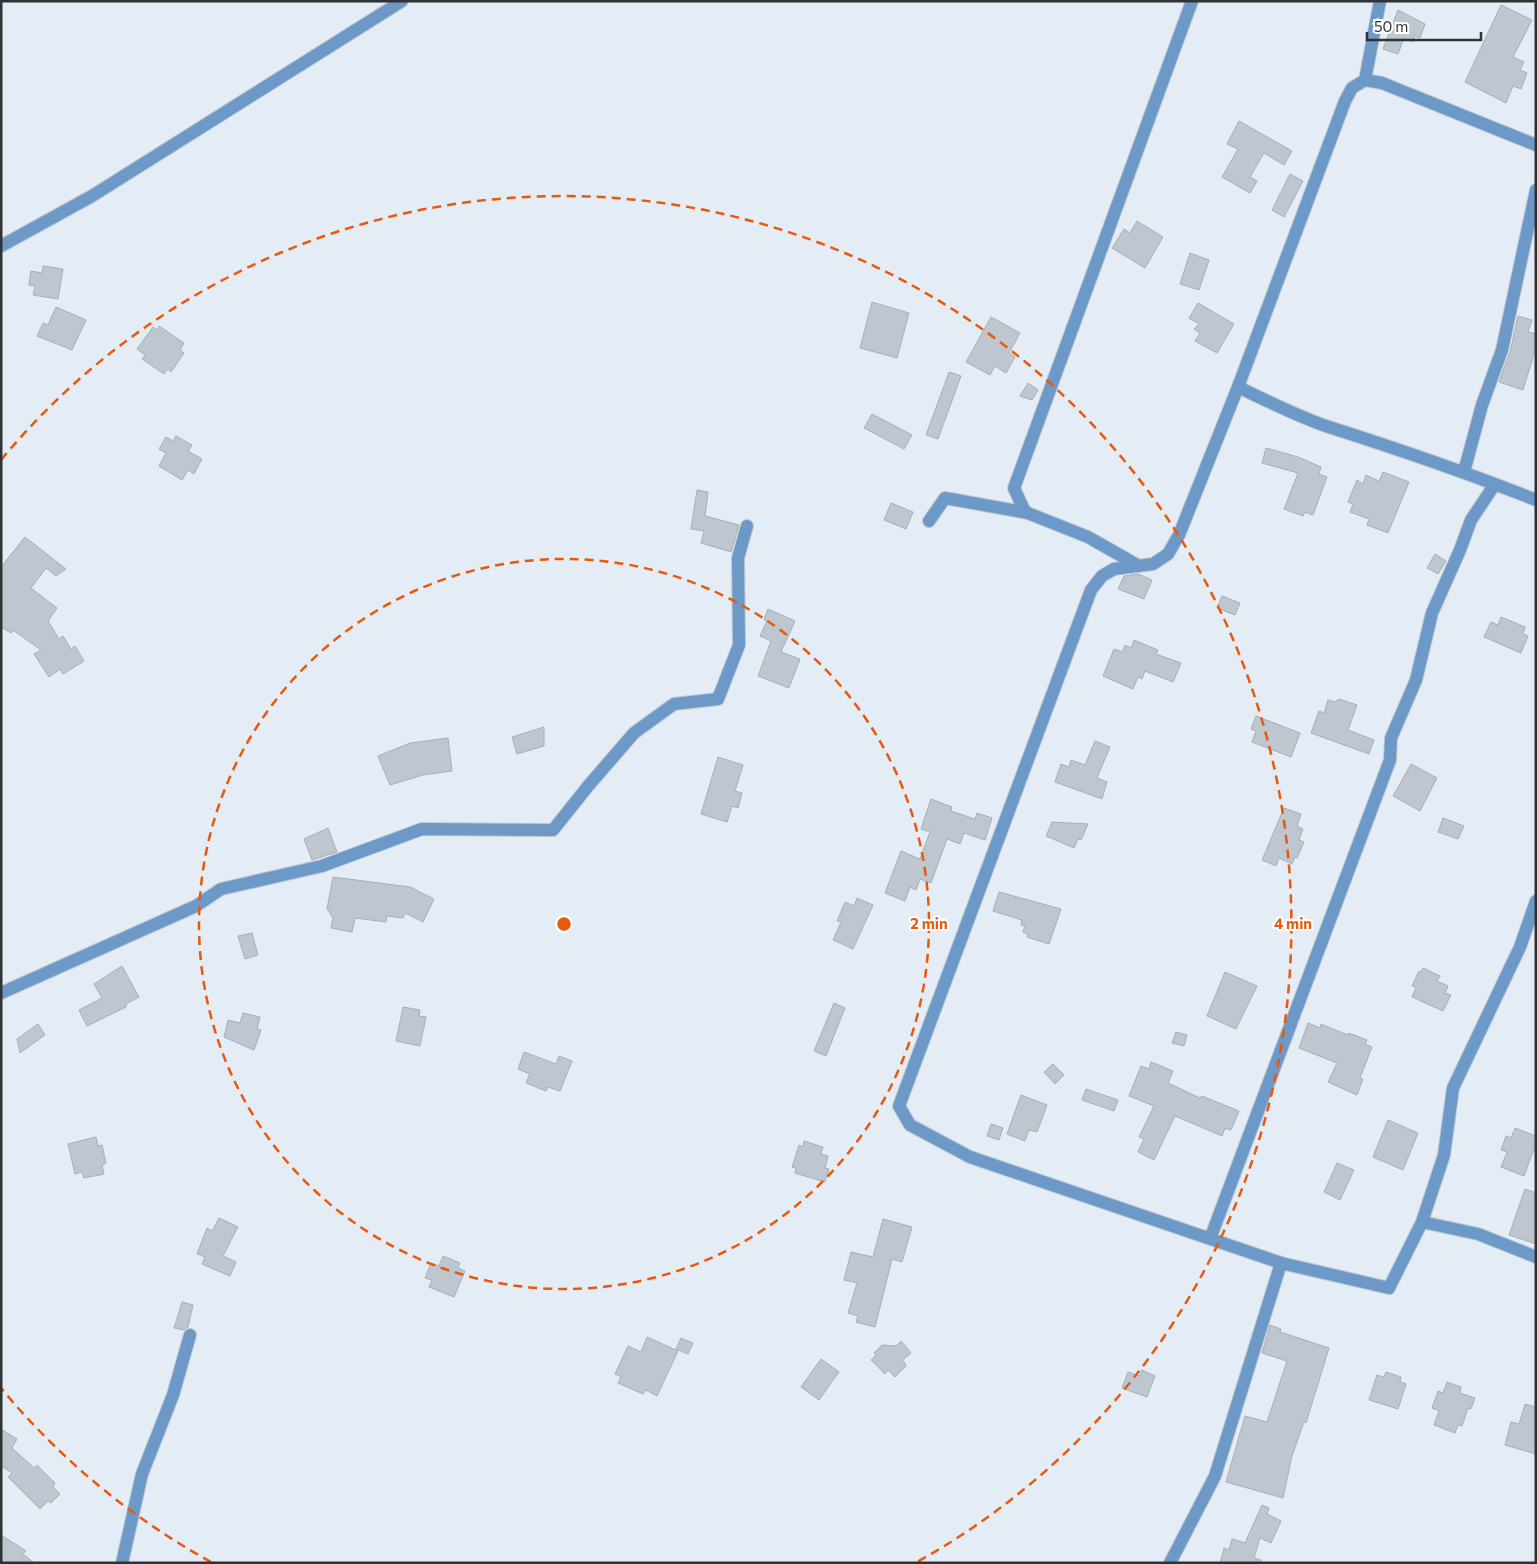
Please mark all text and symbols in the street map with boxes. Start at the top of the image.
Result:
scale bar [1367,10,1481,42]
text: 50 m [1374,17,1408,35]
text: 2 min [910,914,948,932]
text: 4 min [1274,914,1312,932]
centre of rings [555,915,573,933]

